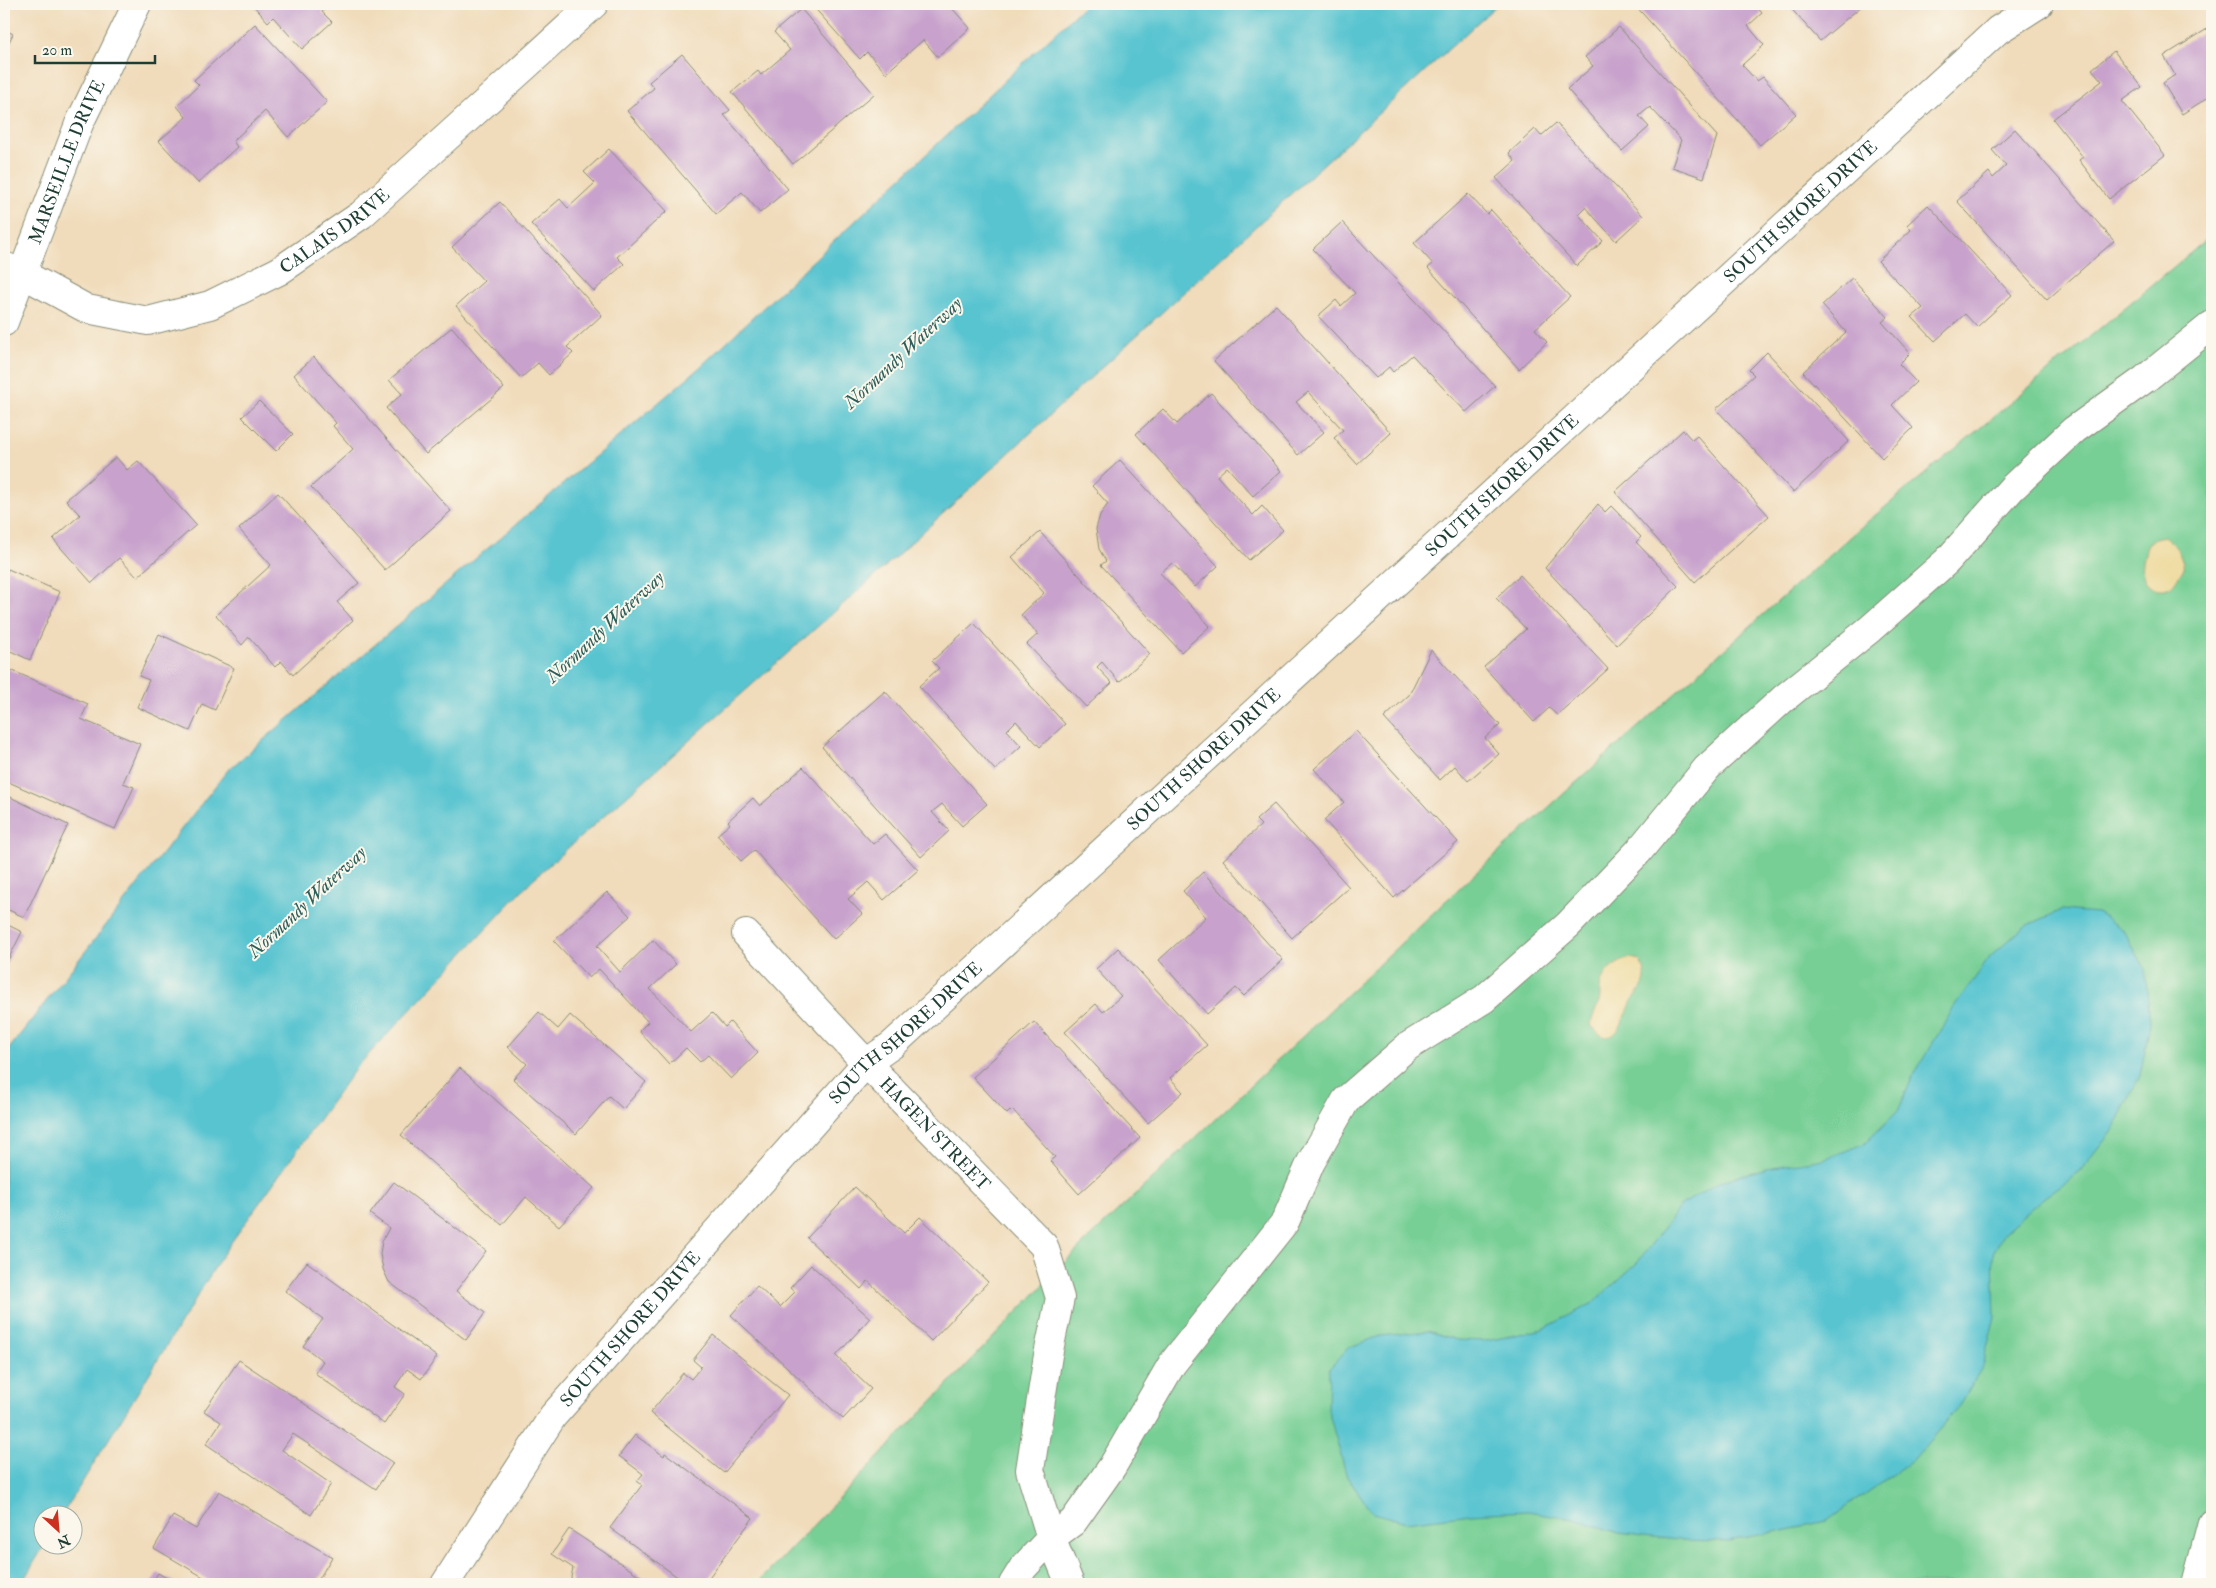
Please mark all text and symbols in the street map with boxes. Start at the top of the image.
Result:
scale bar [35,32,155,64]
text: 20 m [42,41,72,60]
street label: MARSEILLE DRIVE [23,76,110,247]
street label: SOUTH SHORE DRIVE [1719,135,1882,288]
street label: CALAIS DRIVE [275,183,394,279]
water label: Normandy Waterway [838,292,968,415]
street label: SOUTH SHORE DRIVE [1420,409,1584,562]
water label: Normandy Waterway [540,566,670,689]
street label: SOUTH SHORE DRIVE [1122,683,1285,835]
water label: Normandy Waterway [242,841,372,964]
street label: SOUTH SHORE DRIVE [824,957,987,1109]
street label: HAGEN STREET [875,1072,996,1196]
street label: SOUTH SHORE DRIVE [555,1246,705,1412]
north arrow [32,1506,82,1556]
text: N [54,1530,74,1552]

